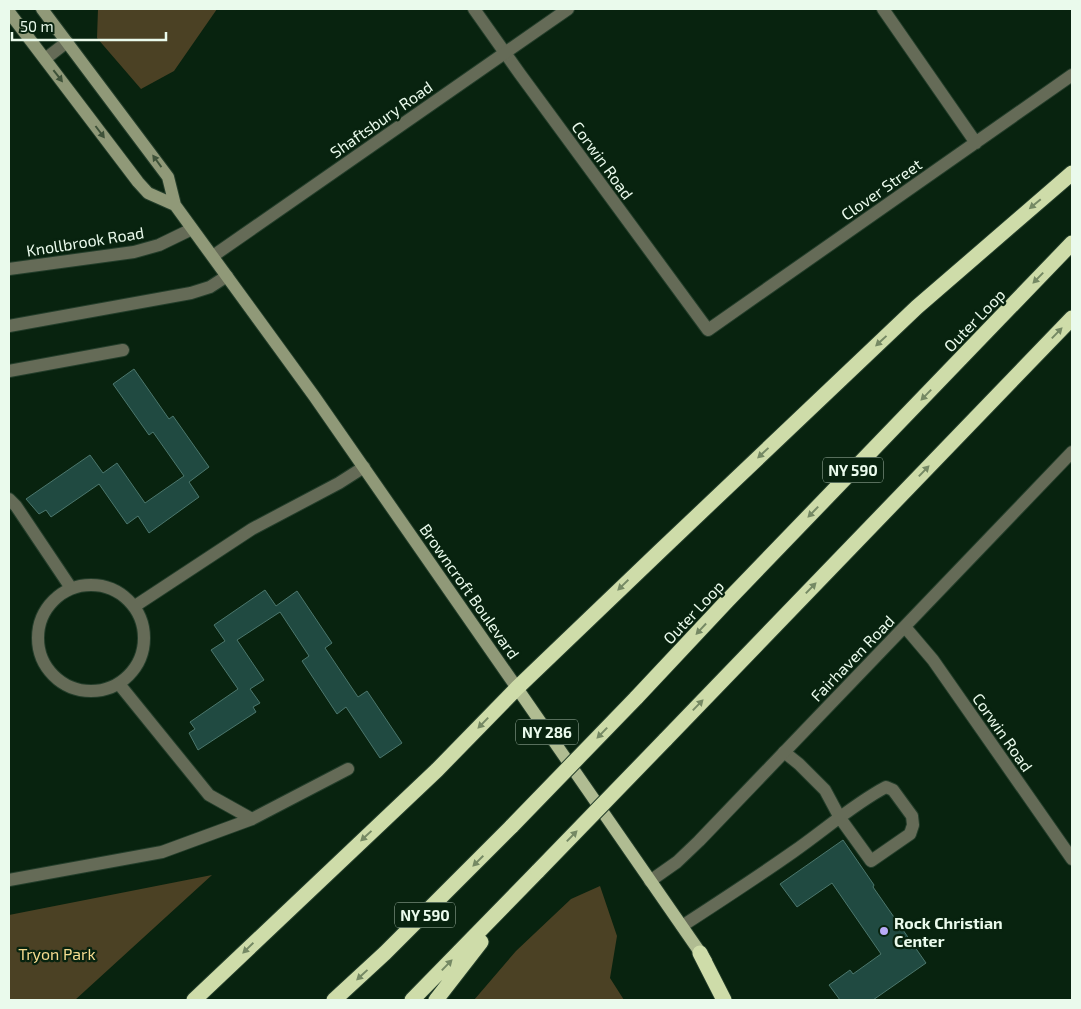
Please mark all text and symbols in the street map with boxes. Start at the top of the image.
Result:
scale bar [12,10,166,42]
text: 50 m [20,17,54,35]
one-way arrow [52,70,63,83]
street label: Shaftsbury Road [326,77,436,161]
street label: Corwin Road [568,117,638,203]
one-way arrow [95,125,105,139]
one-way arrow [152,154,162,168]
street label: Clover Street [837,154,925,224]
one-way arrow [1028,198,1041,209]
street label: Knollbrook Road [25,222,145,260]
one-way arrow [1032,271,1044,283]
street label: Outer Loop [939,285,1009,355]
one-way arrow [1051,328,1063,340]
one-way arrow [876,335,888,347]
one-way arrow [920,388,932,400]
one-way arrow [758,447,770,459]
road number: NY 590 [823,458,883,482]
one-way arrow [918,465,930,477]
one-way arrow [807,506,819,518]
street label: Browncroft Boulevard [416,520,524,662]
street label: Outer Loop [659,576,727,648]
one-way arrow [618,579,630,591]
one-way arrow [805,582,817,594]
street label: Fairhaven Road [806,611,898,705]
one-way arrow [695,623,707,635]
street label: Corwin Road [969,689,1037,775]
one-way arrow [692,700,704,712]
one-way arrow [477,717,489,729]
road number: NY 286 [516,720,578,744]
one-way arrow [596,727,608,739]
one-way arrow [361,830,373,842]
one-way arrow [566,830,578,842]
one-way arrow [472,855,484,867]
road number: NY 590 [395,902,455,928]
place label: Rock Christian Center [894,913,1003,950]
marker: Rock Christian Center [878,925,890,937]
one-way arrow [243,942,255,954]
park label: Tryon Park [18,944,96,963]
one-way arrow [440,960,452,972]
one-way arrow [356,969,368,981]

